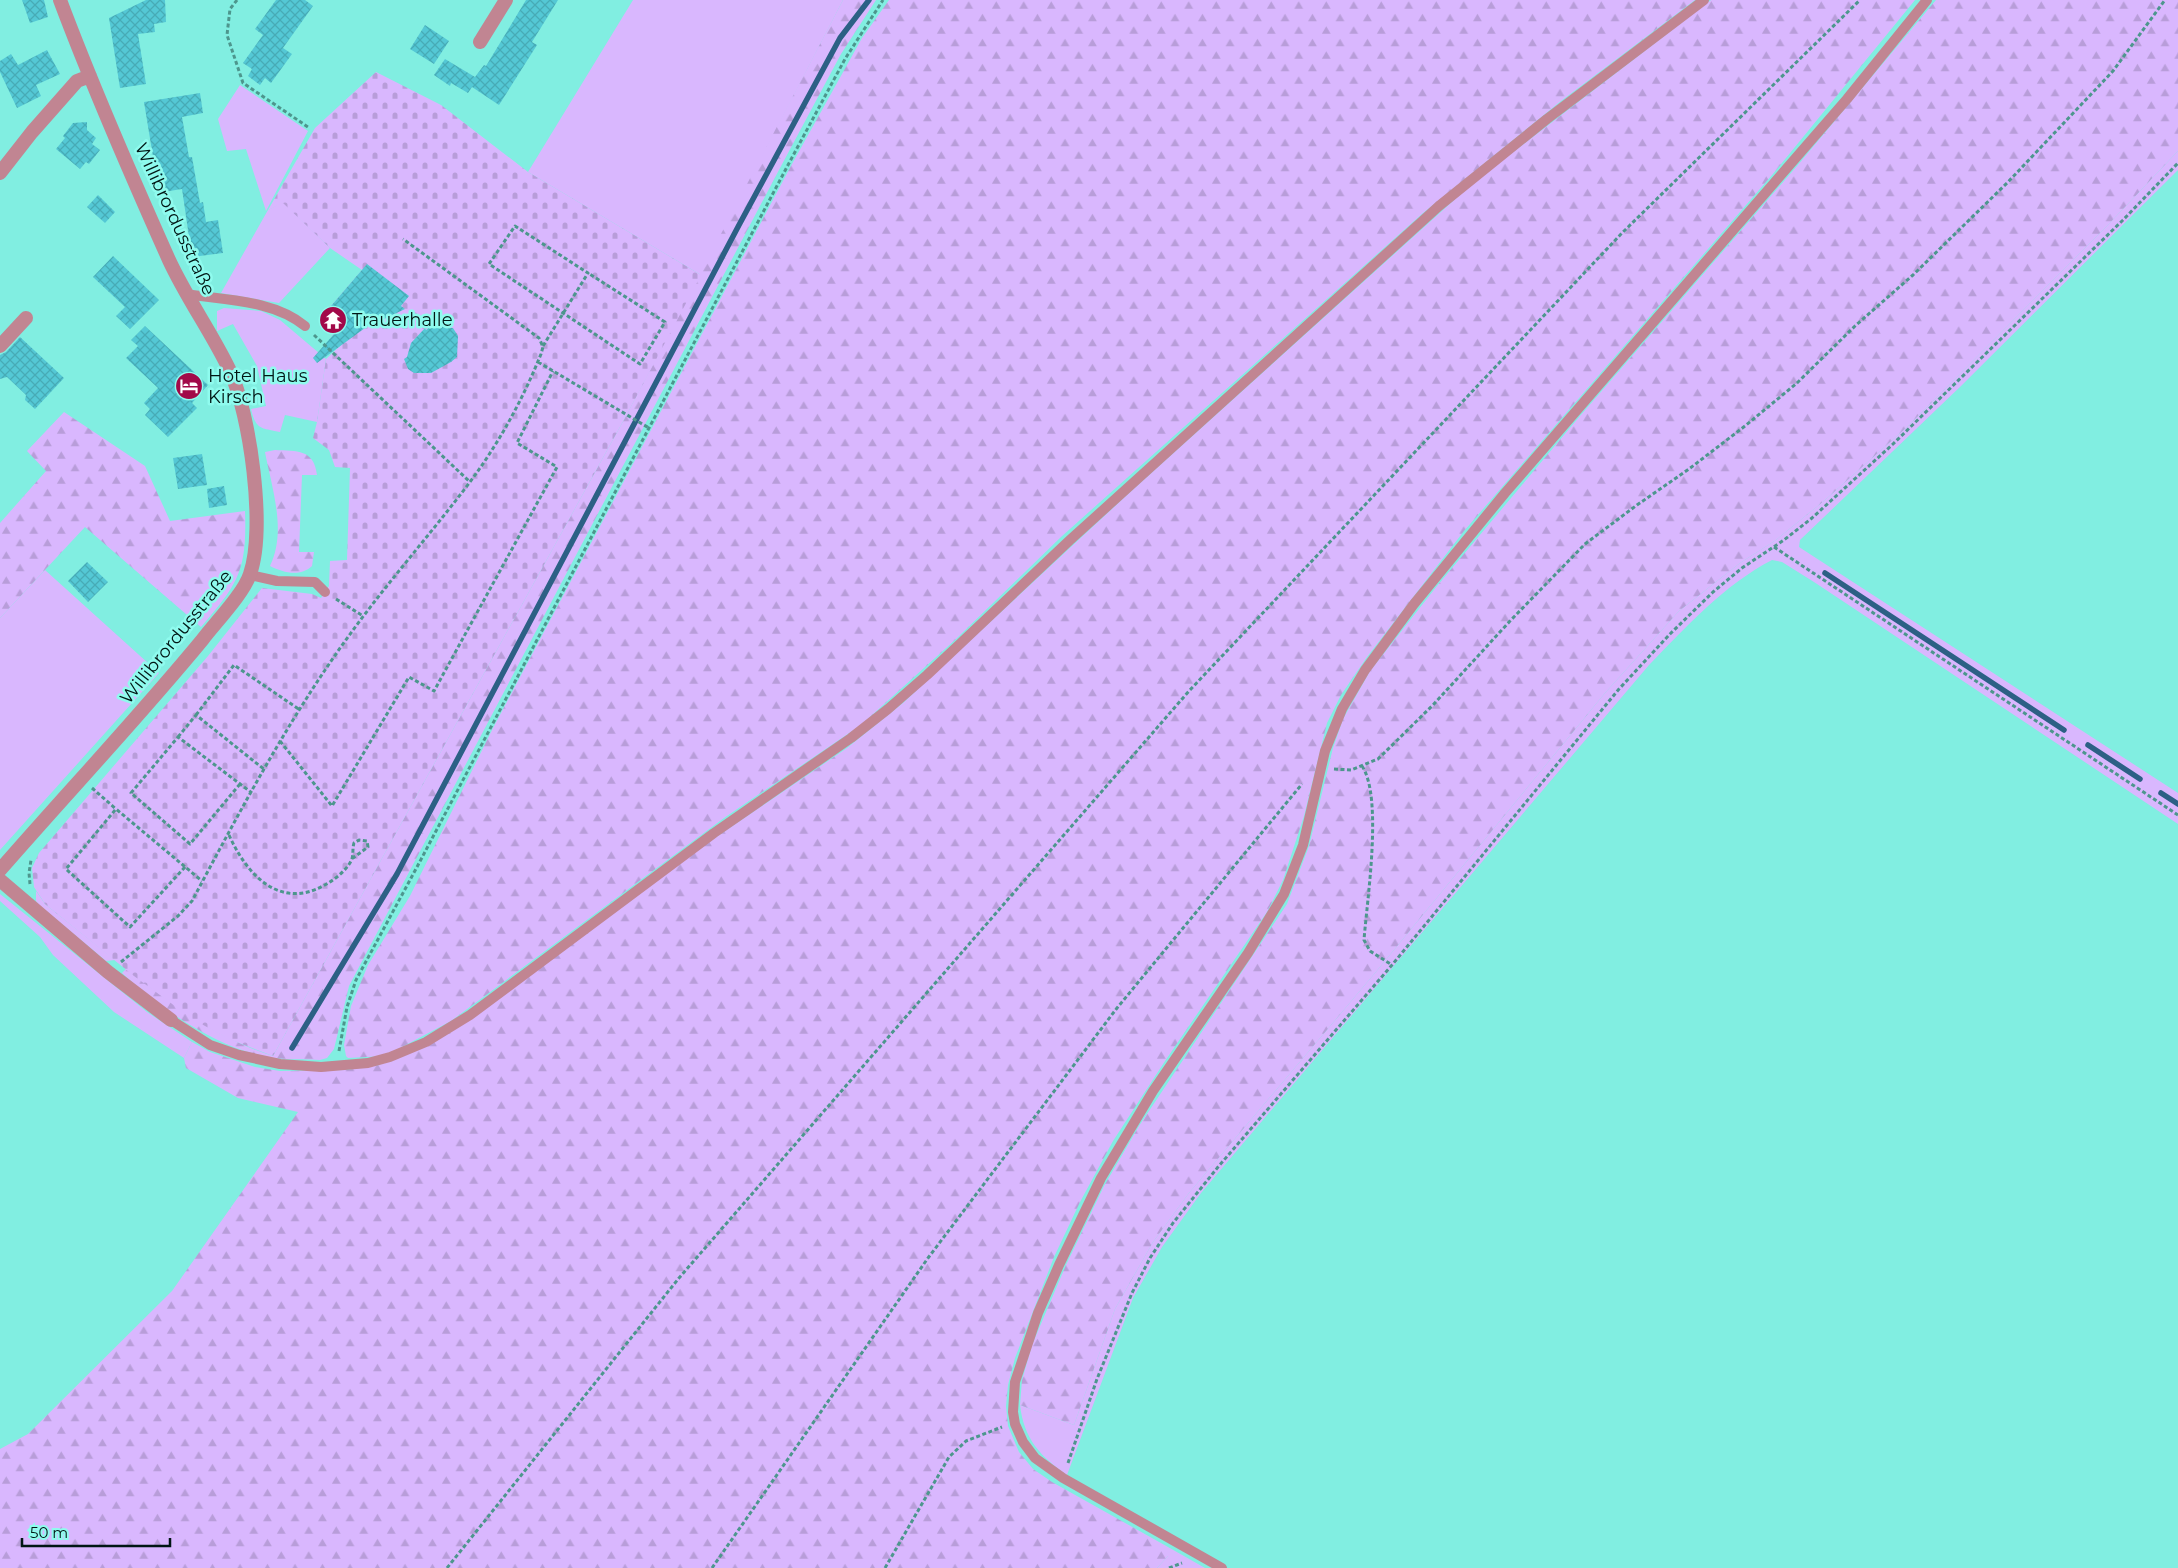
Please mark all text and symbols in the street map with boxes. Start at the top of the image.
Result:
street label: Willibrordusstraße [130,139,220,299]
temple icon: Trauerhalle [318,305,348,335]
place label: Trauerhalle [352,309,453,331]
place label: Hotel Haus Kirsch [208,365,308,408]
hotel icon: Hotel Haus Kirsch [174,371,204,401]
street label: Willibrordusstraße [115,566,237,708]
scale bar [22,1516,170,1548]
text: 50 m [30,1523,68,1542]

